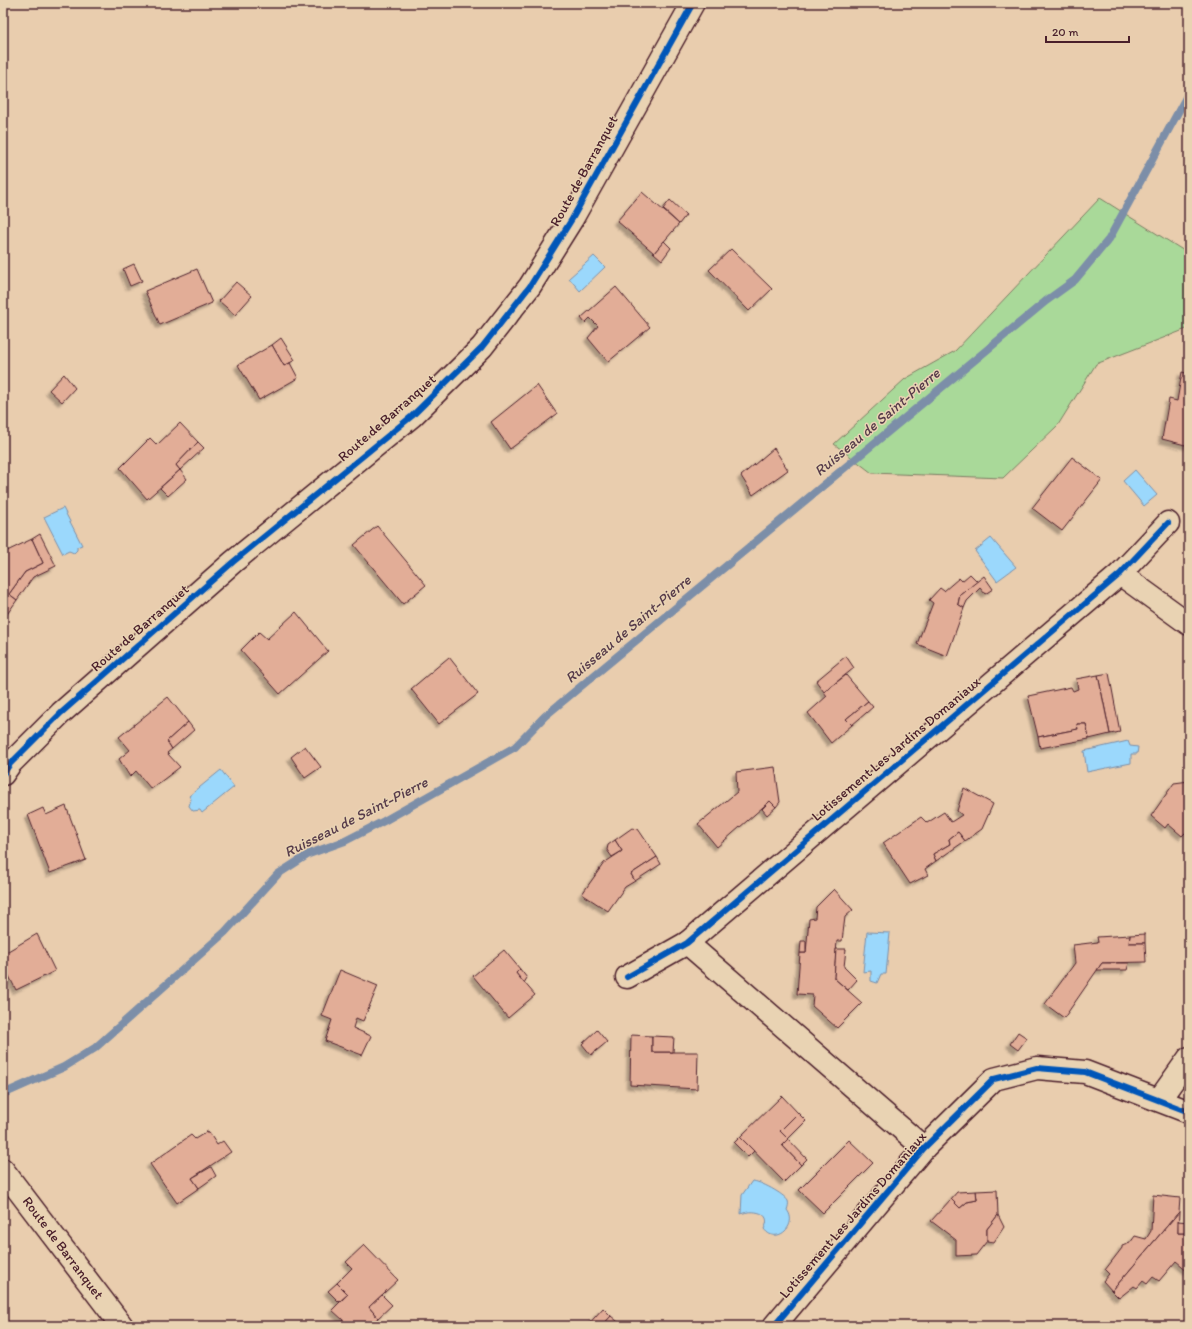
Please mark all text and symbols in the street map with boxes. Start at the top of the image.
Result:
scale bar [1046,18,1129,44]
text: 20 m [1052,25,1079,39]
street label: Route de Barranquet [546,113,622,229]
water label: Ruisseau de Saint-Pierre [810,364,944,480]
street label: Route de Barranquet [335,371,439,465]
water label: Ruisseau de Saint-Pierre [561,571,695,687]
street label: Route de Barranquet [88,581,192,675]
street label: Lotissement Les Jardins Domaniaux [808,673,984,825]
water label: Ruisseau de Saint-Pierre [281,773,432,861]
street label: Lotissement Les Jardins Domaniaux [776,1128,930,1302]
street label: Route de Barranquet [19,1193,107,1303]

